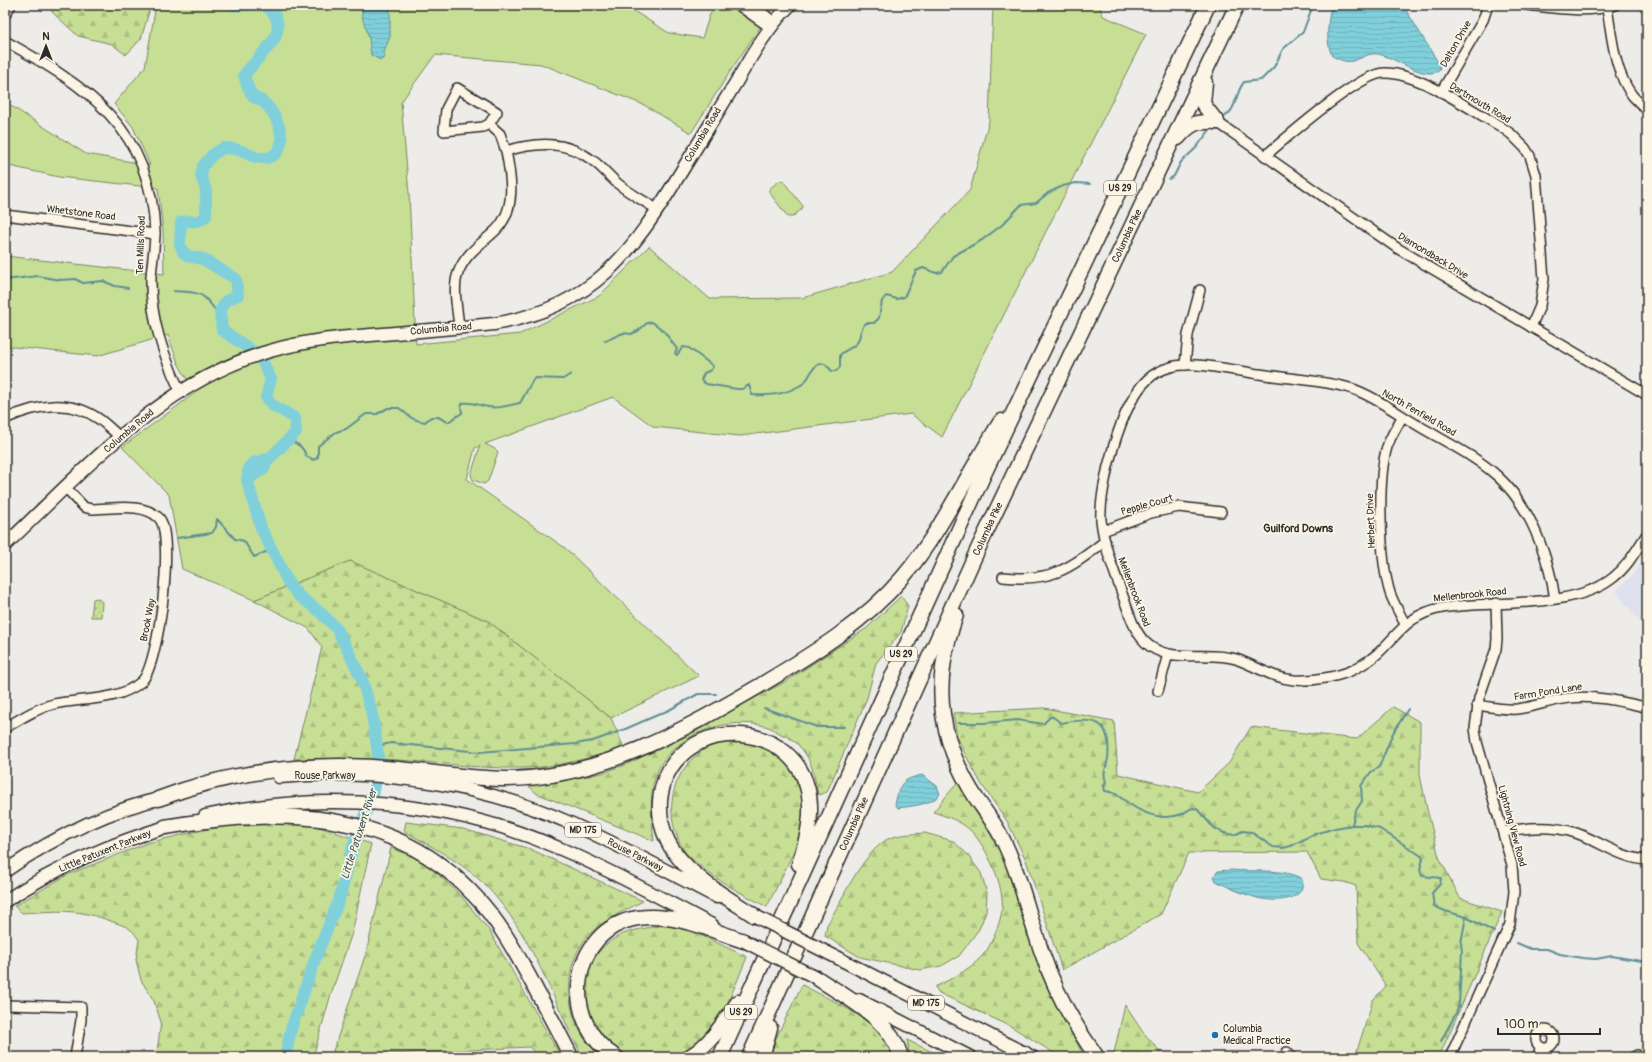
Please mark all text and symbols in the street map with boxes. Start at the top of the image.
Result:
street label: Dalton Drive [1438,19,1474,69]
north arrow [26,26,66,66]
text: N [42,30,50,43]
street label: Dartmouth Road [1447,80,1513,126]
street label: Columbia Road [682,105,724,165]
road number: US 29 [1104,181,1136,195]
street label: Whetstone Road [46,203,116,223]
street label: Columbia Pike [1109,207,1145,265]
street label: Ten Mills Road [134,215,148,274]
street label: Diamondback Drive [1396,230,1470,282]
street label: Columbia Road [410,320,472,338]
street label: North Penfield Road [1380,387,1458,439]
street label: Columbia Road [101,406,157,455]
street label: Pepple Court [1120,492,1175,518]
street label: Herbert Drive [1364,493,1378,549]
street label: Columbia Pike [970,500,1006,558]
district label: Guilford Downs [1263,522,1333,535]
street label: Mellenbrook Road [1115,556,1153,628]
street label: Mellenbrook Road [1433,585,1507,605]
street label: Brook Way [138,597,158,643]
road number: US 29 [885,647,917,661]
street label: Farm Pond Lane [1513,681,1583,703]
street label: Rouse Parkway [295,770,356,782]
street label: Lightning View Road [1495,784,1529,868]
water label: Little Patuxent River [338,785,380,881]
street label: Columbia Pike [837,795,871,853]
road number: MD 175 [565,823,601,837]
street label: Little Patuxent Parkway [57,827,153,875]
street label: Rouse Parkway [605,836,666,875]
road number: MD 175 [908,996,944,1010]
road number: US 29 [725,1005,757,1019]
scale bar [1498,1010,1600,1036]
text: 100 m [1504,1017,1539,1032]
place label: Columbia Medical Practice [1223,1023,1291,1047]
marker: Columbia Medical Practice [1210,1030,1220,1040]

